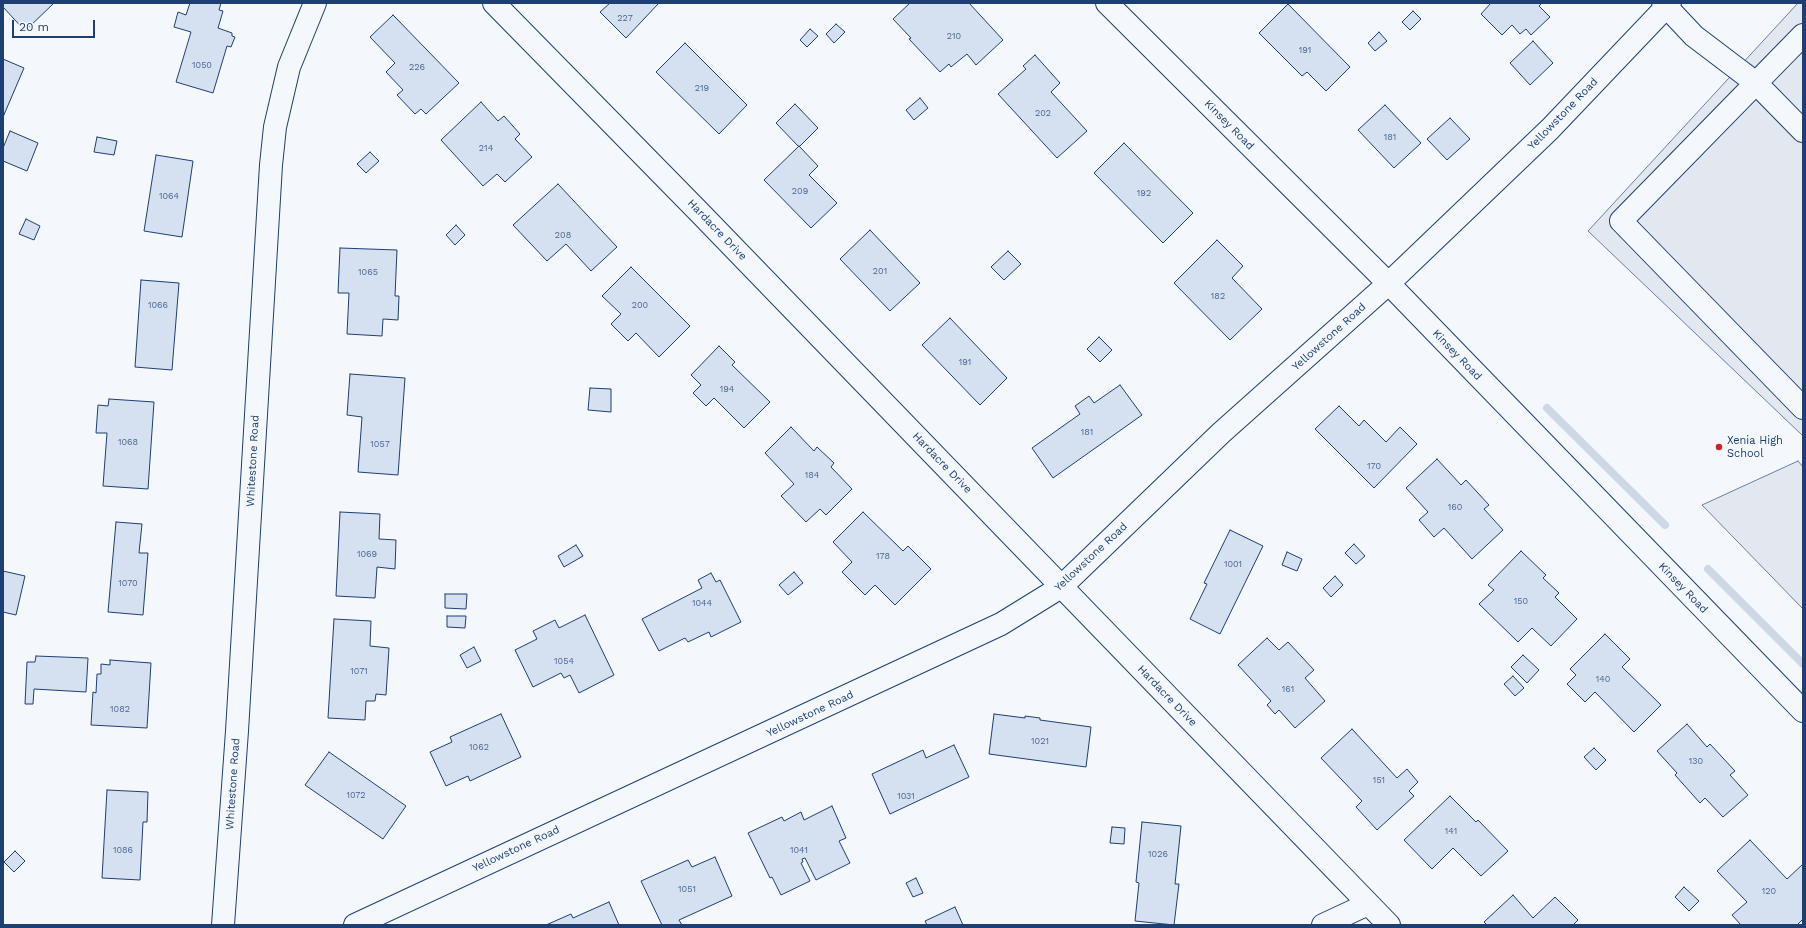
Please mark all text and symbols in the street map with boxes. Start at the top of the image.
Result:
scale bar [14,12,97,38]
house number: 227 [617,13,633,23]
text: 20 m [19,20,49,34]
house number: 210 [947,31,961,41]
house number: 191 [1299,45,1311,55]
house number: 1050 [192,60,212,70]
house number: 226 [409,62,425,72]
street label: Yellowstone Road [1525,75,1601,153]
house number: 219 [695,83,709,93]
street label: Kinsey Road [1201,97,1257,153]
house number: 202 [1035,108,1051,118]
house number: 181 [1384,132,1396,142]
house number: 214 [479,143,493,153]
house number: 209 [792,186,808,196]
house number: 192 [1137,188,1151,198]
house number: 1064 [159,191,179,201]
street label: Hardacre Drive [685,197,749,263]
house number: 208 [555,230,571,240]
house number: 201 [873,266,887,276]
house number: 1065 [358,267,378,277]
house number: 182 [1211,291,1225,301]
house number: 1066 [148,300,168,310]
house number: 200 [632,300,648,310]
street label: Yellowstone Road [1289,300,1369,374]
street label: Kinsey Road [1430,327,1484,383]
house number: 191 [959,357,971,367]
house number: 194 [720,384,734,394]
street label: Whitestone Road [244,415,262,507]
house number: 181 [1081,427,1093,437]
street label: Hardacre Drive [910,430,974,496]
place label: Xenia High School [1727,434,1783,460]
house number: 1068 [118,437,138,447]
house number: 1057 [370,439,390,449]
marker: Xenia High School [1714,442,1724,452]
house number: 170 [1367,461,1381,471]
house number: 184 [805,470,819,480]
house number: 160 [1448,502,1462,512]
street label: Yellowstone Road [1052,520,1130,594]
house number: 1069 [357,549,377,559]
house number: 178 [876,551,890,561]
house number: 1001 [1224,559,1242,569]
street label: Kinsey Road [1656,560,1710,616]
house number: 1070 [118,578,138,588]
house number: 150 [1514,596,1528,606]
house number: 1044 [692,598,712,608]
house number: 1054 [554,656,574,666]
street label: Hardacre Drive [1135,663,1199,729]
house number: 1071 [350,666,368,676]
house number: 140 [1596,674,1610,684]
house number: 161 [1282,684,1294,694]
street label: Yellowstone Road [764,688,856,740]
house number: 1082 [110,704,130,714]
house number: 1021 [1031,736,1049,746]
street label: Whitestone Road [223,738,243,830]
house number: 1062 [469,742,489,752]
house number: 130 [1689,756,1703,766]
house number: 151 [1373,775,1385,785]
house number: 1072 [346,790,366,800]
house number: 1031 [897,791,915,801]
street label: Yellowstone Road [470,823,562,875]
house number: 141 [1445,826,1457,836]
house number: 1086 [113,845,133,855]
house number: 1041 [790,845,808,855]
house number: 1026 [1148,849,1168,859]
house number: 1051 [678,884,696,894]
house number: 120 [1762,886,1776,896]

